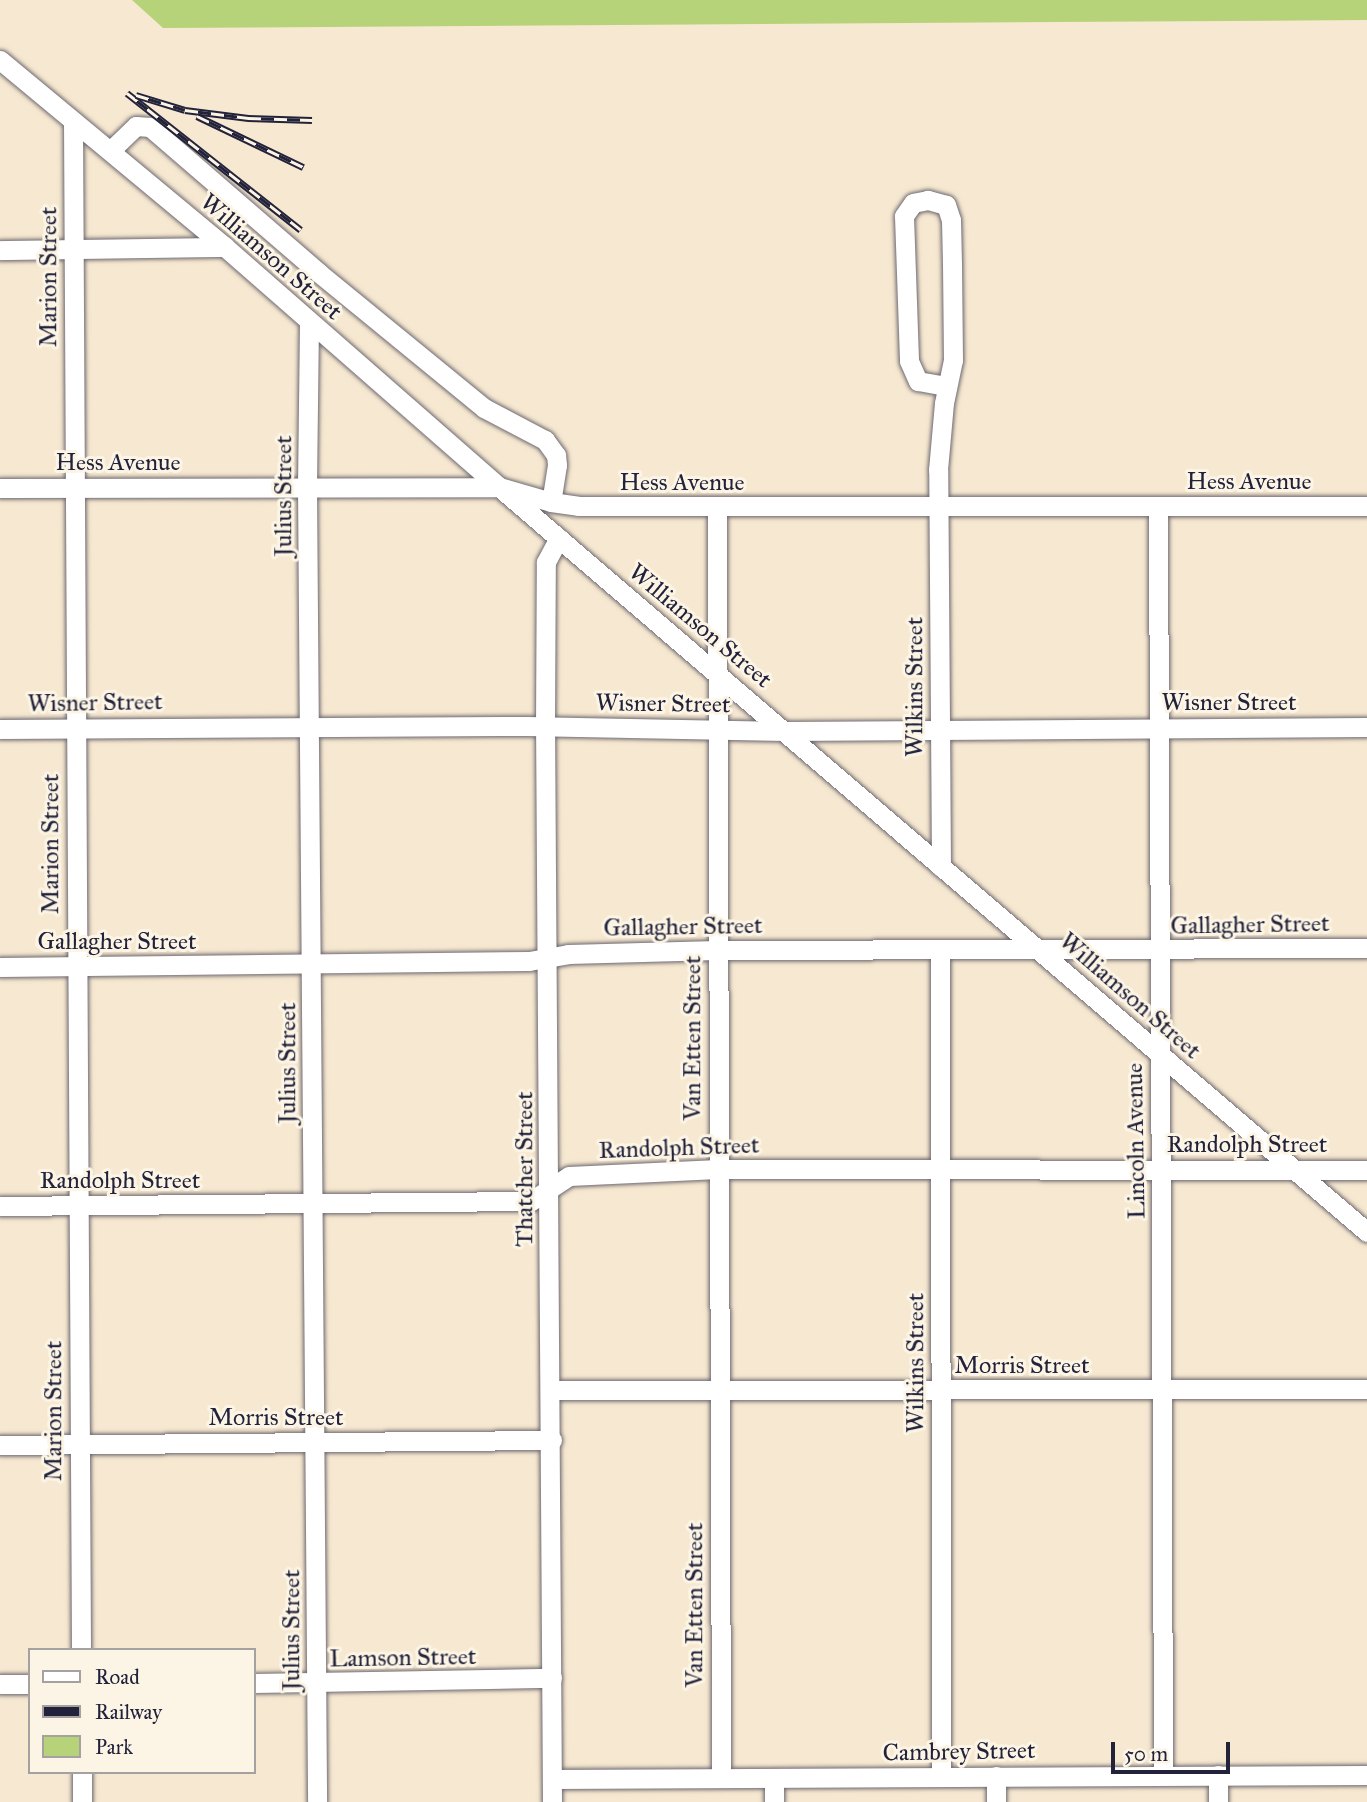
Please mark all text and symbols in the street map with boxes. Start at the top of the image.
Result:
street label: Williamson Street [194,188,348,326]
street label: Marion Street [35,207,63,347]
street label: Julius Street [270,435,298,557]
street label: Hess Avenue [55,449,181,477]
street label: Hess Avenue [1186,468,1312,496]
street label: Hess Avenue [619,469,745,497]
street label: Williamson Street [623,558,777,694]
street label: Wilkins Street [901,617,929,757]
street label: Wisner Street [27,687,163,719]
street label: Wisner Street [595,688,731,720]
street label: Wisner Street [1162,689,1296,717]
street label: Marion Street [37,774,65,914]
street label: Gallagher Street [1170,909,1330,941]
street label: Gallagher Street [603,911,763,943]
street label: Williamson Street [1053,927,1207,1065]
street label: Gallagher Street [37,928,197,956]
street label: Van Etten Street [679,955,707,1121]
street label: Julius Street [274,1002,302,1124]
street label: Lincoln Avenue [1120,1063,1152,1219]
street label: Thatcher Street [511,1091,539,1247]
street label: Randolph Street [598,1131,760,1165]
street label: Randolph Street [1167,1131,1327,1159]
street label: Randolph Street [40,1167,200,1195]
street label: Wilkins Street [902,1293,930,1433]
street label: Marion Street [40,1341,68,1481]
street label: Morris Street [955,1352,1089,1380]
street label: Morris Street [209,1404,343,1432]
street label: Van Etten Street [681,1522,709,1688]
street label: Julius Street [278,1569,306,1691]
street label: Lamson Street [329,1642,477,1674]
legend [28,1648,256,1774]
text: Road [95,1664,140,1690]
text: Railway [95,1699,162,1725]
scale bar [1115,1728,1234,1772]
text: Park [95,1734,133,1760]
street label: Cambrey Street [882,1736,1036,1768]
text: 50 m [1124,1741,1168,1767]

